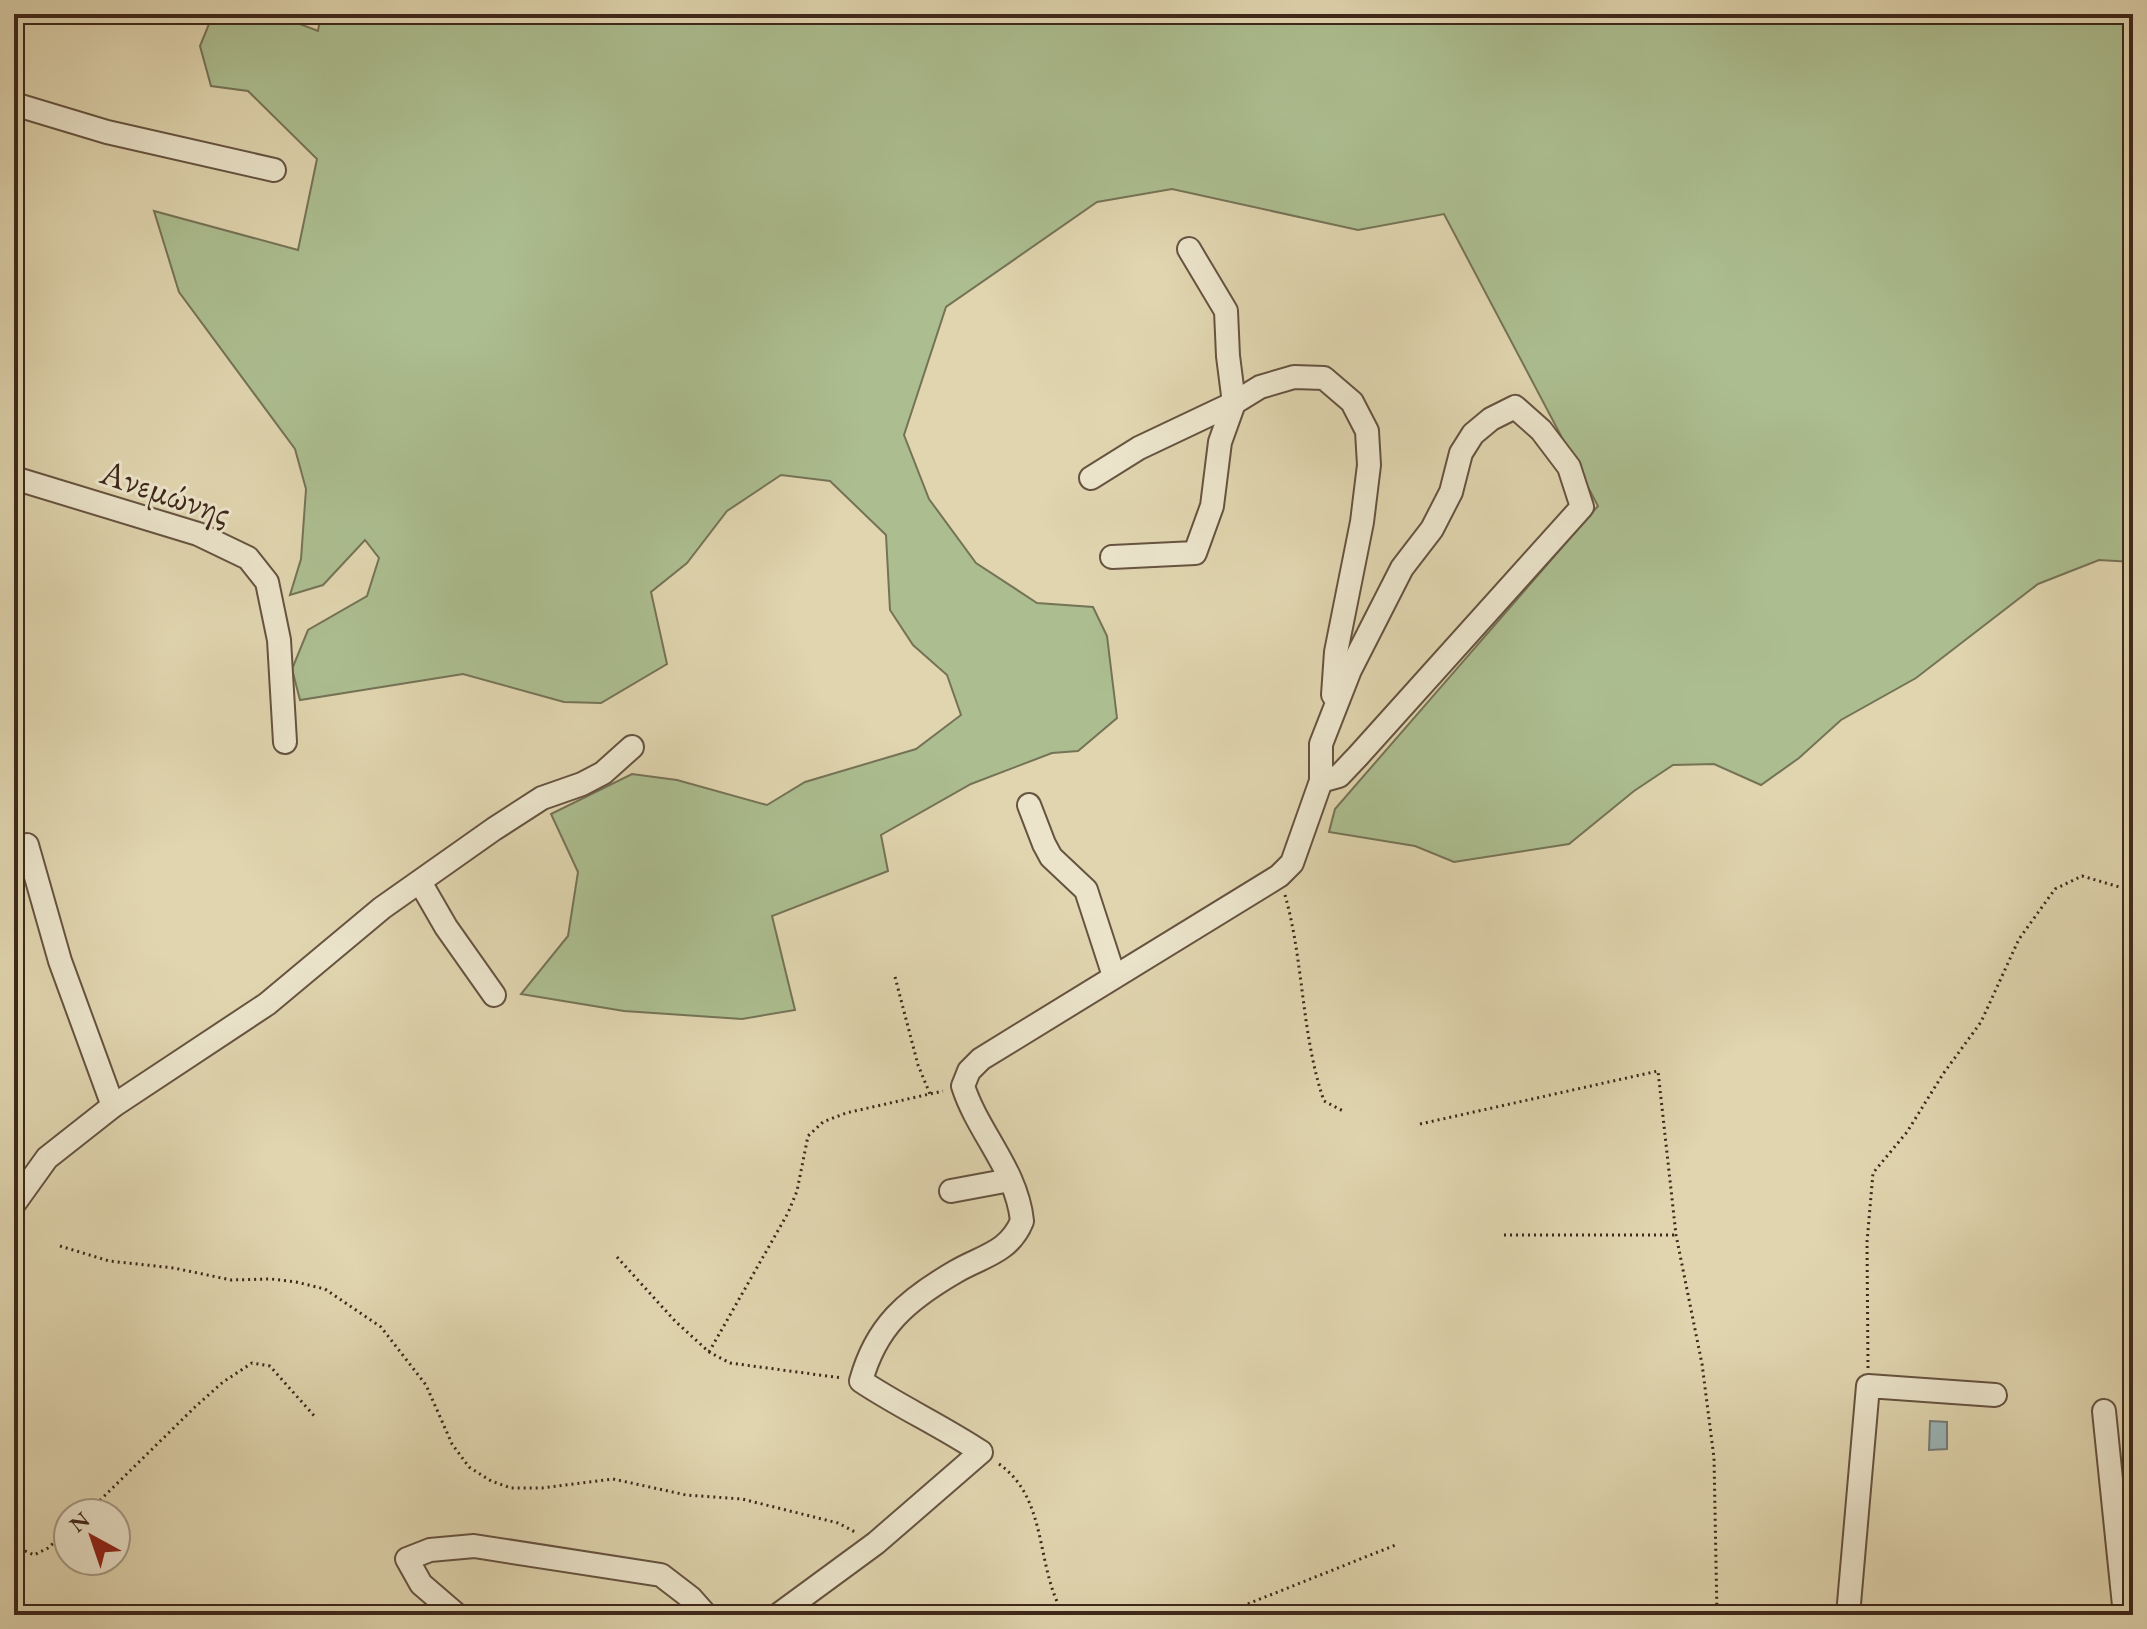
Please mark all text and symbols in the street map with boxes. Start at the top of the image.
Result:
street label: Ανεμώνης [94,448,237,536]
north arrow [52,1497,132,1577]
text: N [63,1505,96,1539]

